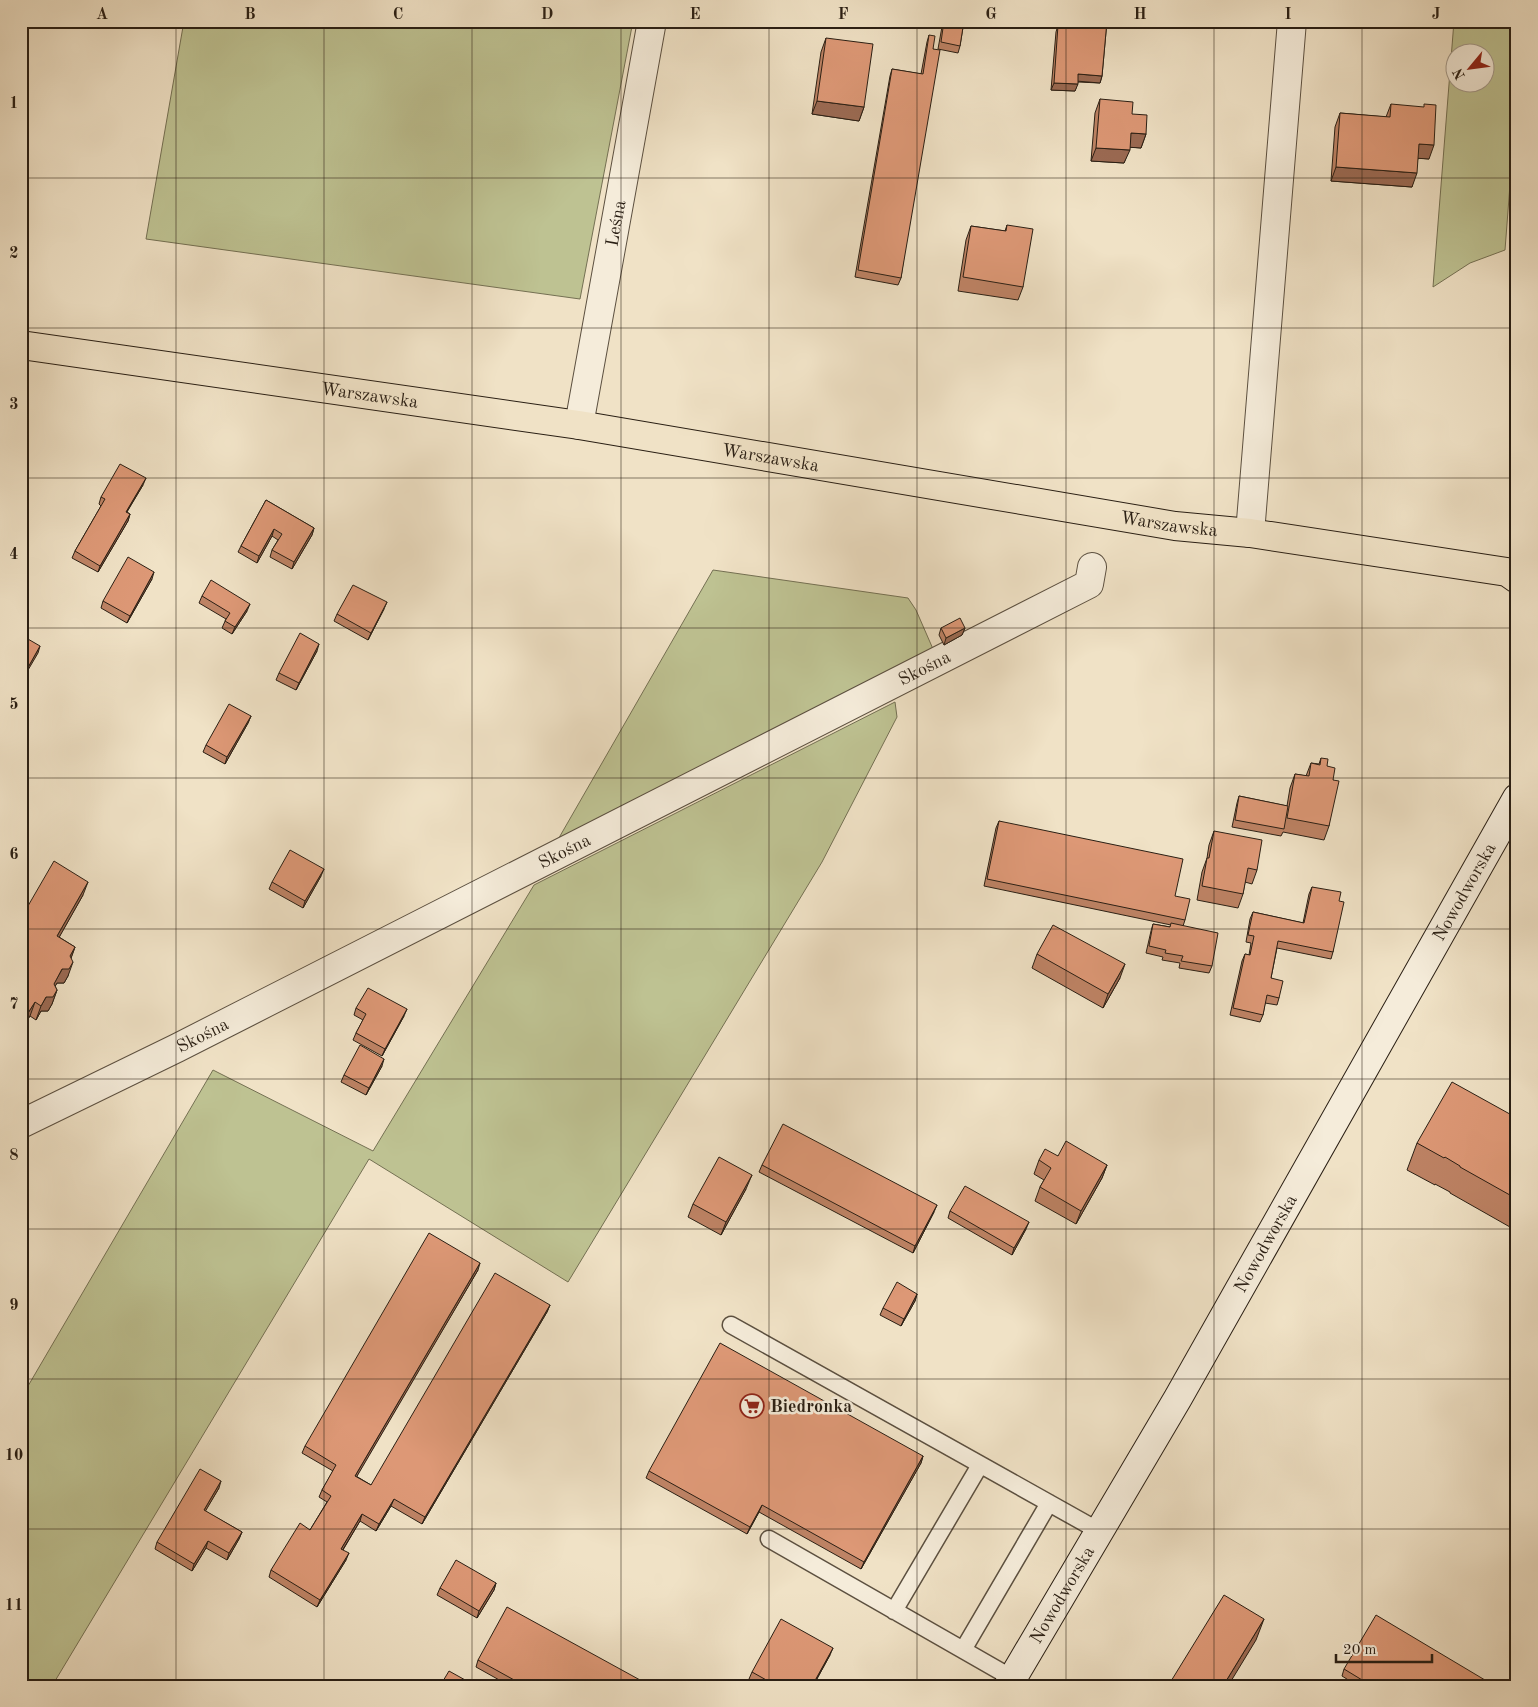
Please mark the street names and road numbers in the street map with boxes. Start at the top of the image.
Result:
street label: Leśna [603,199,629,248]
street label: Warszawska [319,380,419,412]
street label: Warszawska [720,441,820,476]
street label: Warszawska [1119,509,1219,540]
street label: Skośna [896,648,954,689]
street label: Skośna [536,831,594,873]
street label: Nowodworska [1430,840,1500,944]
street label: Skośna [174,1015,232,1057]
street label: Nowodworska [1231,1192,1301,1296]
street label: Nowodworska [1027,1543,1098,1647]

